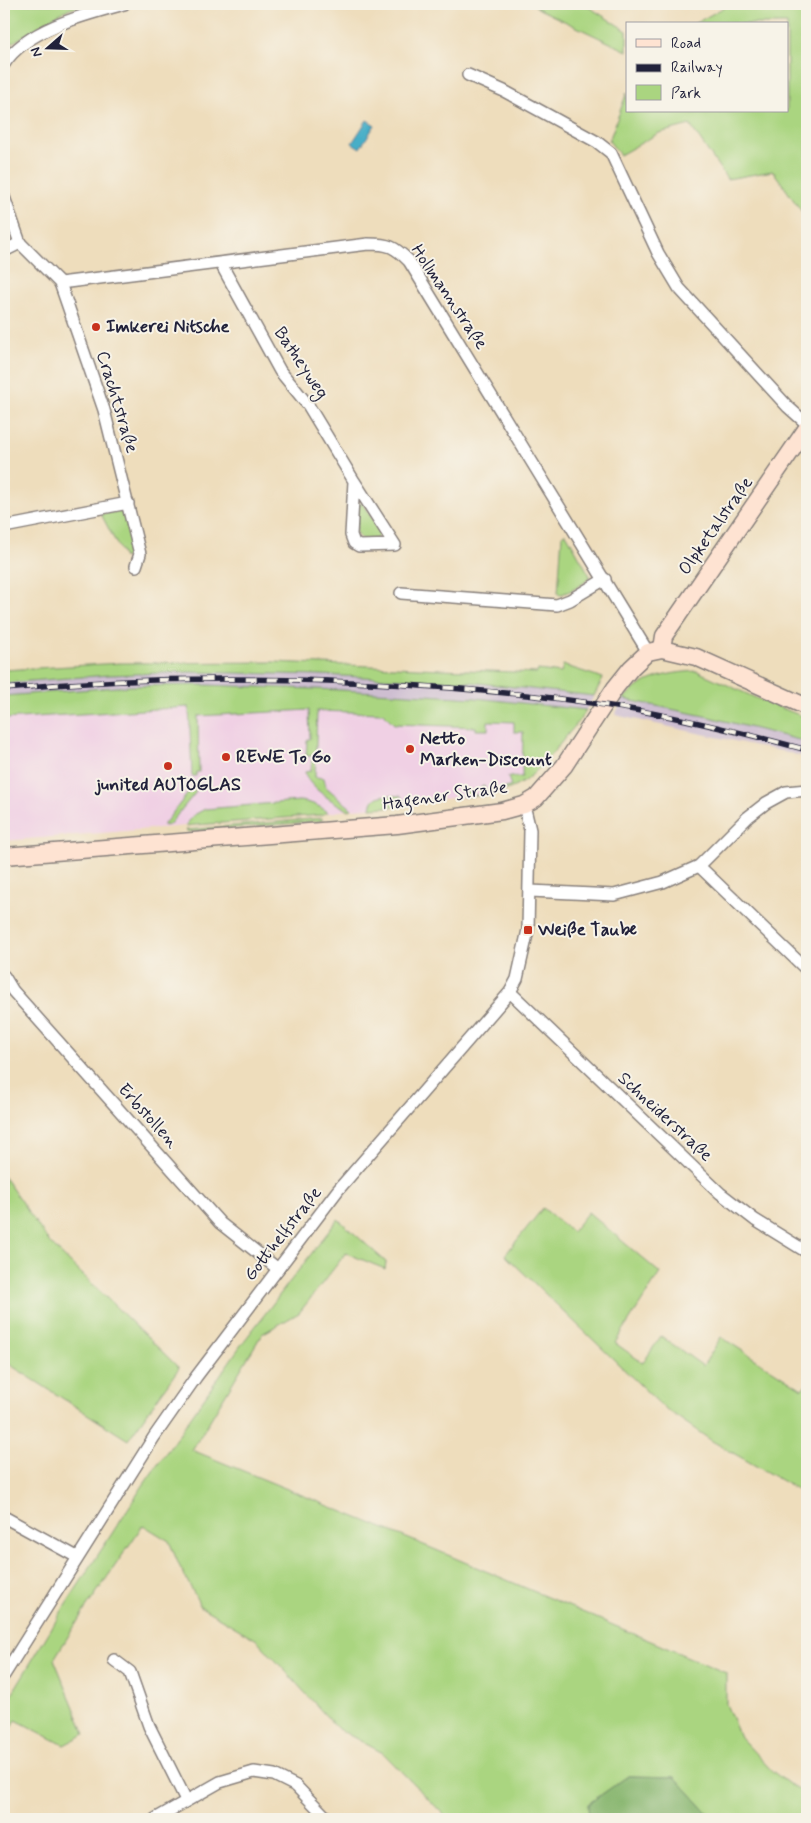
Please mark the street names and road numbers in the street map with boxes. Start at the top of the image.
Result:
street label: Hollmannstraße [405,240,493,354]
street label: Batheyweg [267,322,334,404]
street label: Crachtstraße [90,348,144,456]
street label: Olpketalstraße [673,472,759,580]
street label: Hagener Straße [381,775,509,819]
street label: Schneiderstraße [612,1067,718,1167]
street label: Erbstollen [112,1078,184,1154]
street label: Gotthelfstraße [239,1182,328,1286]

